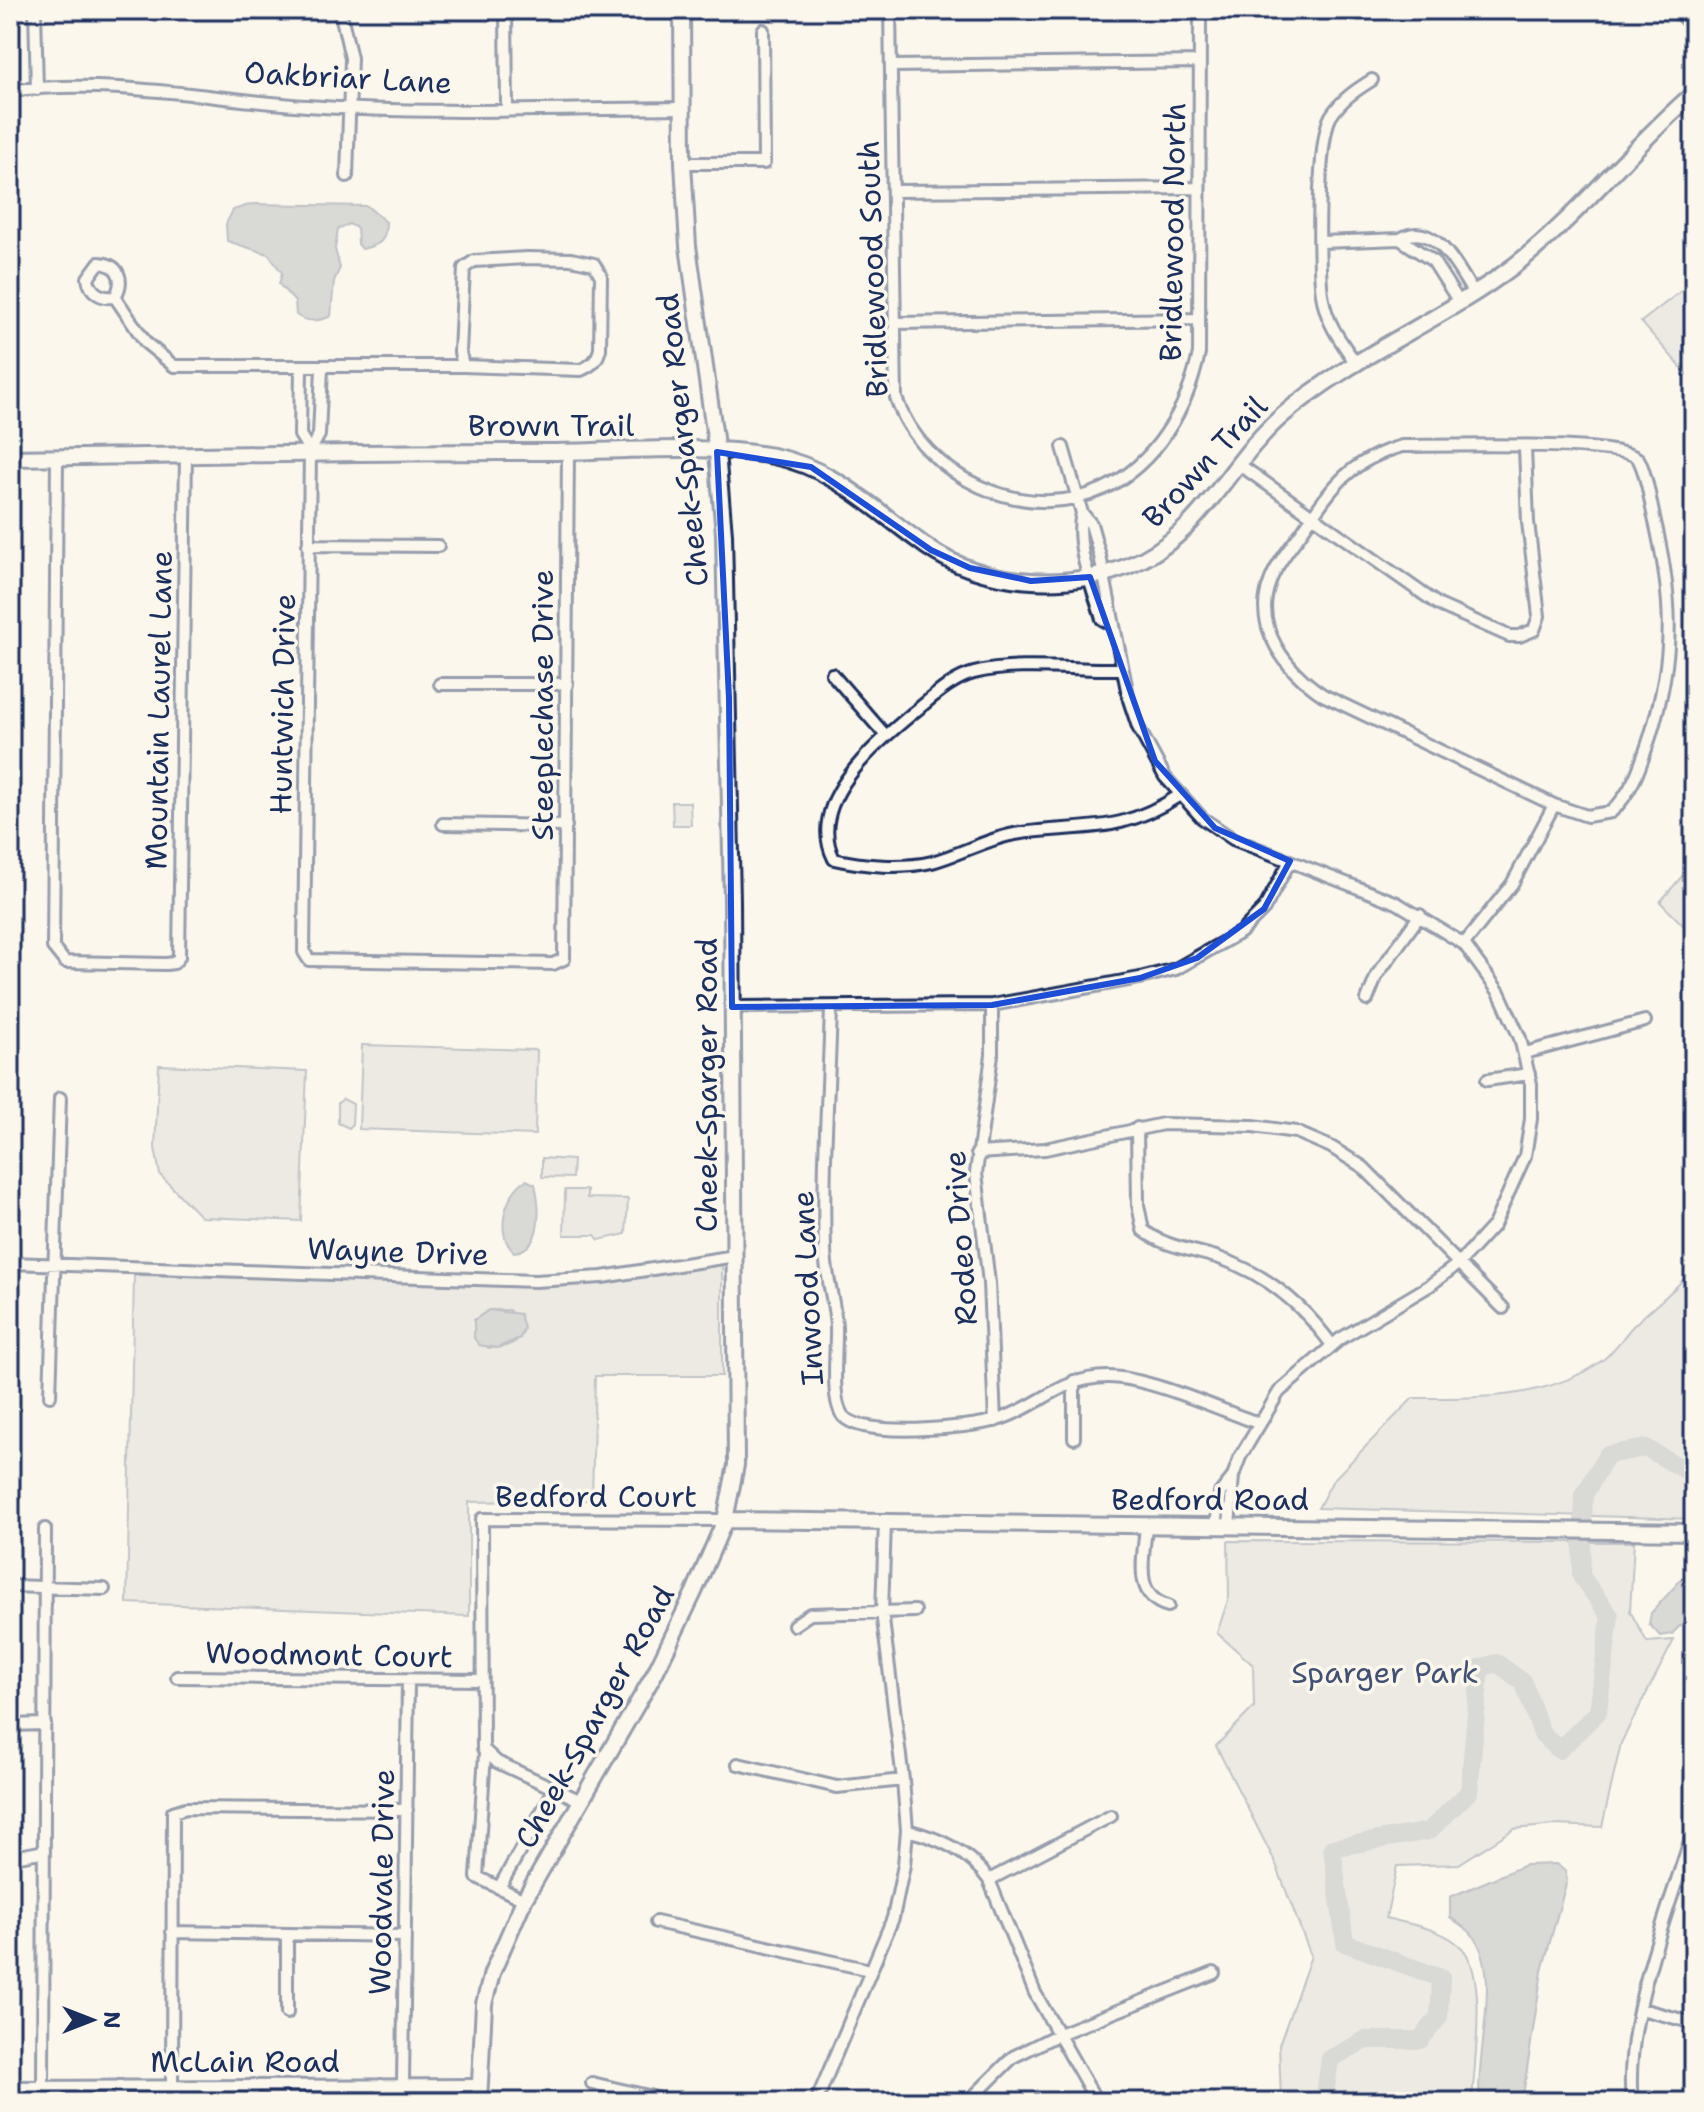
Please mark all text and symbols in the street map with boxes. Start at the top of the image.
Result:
street label: Oakbriar Lane [243,52,453,103]
street label: Bridlewood North [1150,102,1195,362]
street label: Bridlewood South [848,140,897,398]
street label: Cheek-Sparger Road [647,291,718,589]
street label: Brown Trail [1133,387,1276,537]
street label: Brown Trail [468,405,634,446]
street label: Mountain Laurel Lane [135,550,182,870]
street label: Steeplechase Drive [522,569,563,841]
street label: Huntwich Drive [260,593,305,815]
street label: Cheek-Sparger Road [686,938,727,1232]
street label: Rodeo Drive [934,1149,987,1327]
street label: Inwood Lane [782,1189,833,1387]
street label: Wayne Drive [306,1228,490,1275]
street label: Bedford Court [495,1476,697,1517]
street label: Bedford Road [1111,1479,1309,1520]
street label: Cheek-Sparger Road [505,1578,684,1856]
street label: Woodmont Court [205,1632,453,1677]
park label: Sparger Park [1291,1652,1479,1693]
street label: Woodvale Drive [359,1769,404,1995]
north arrow [52,1980,132,2060]
text: N [97,2011,126,2029]
street label: McLain Road [150,2041,340,2082]

